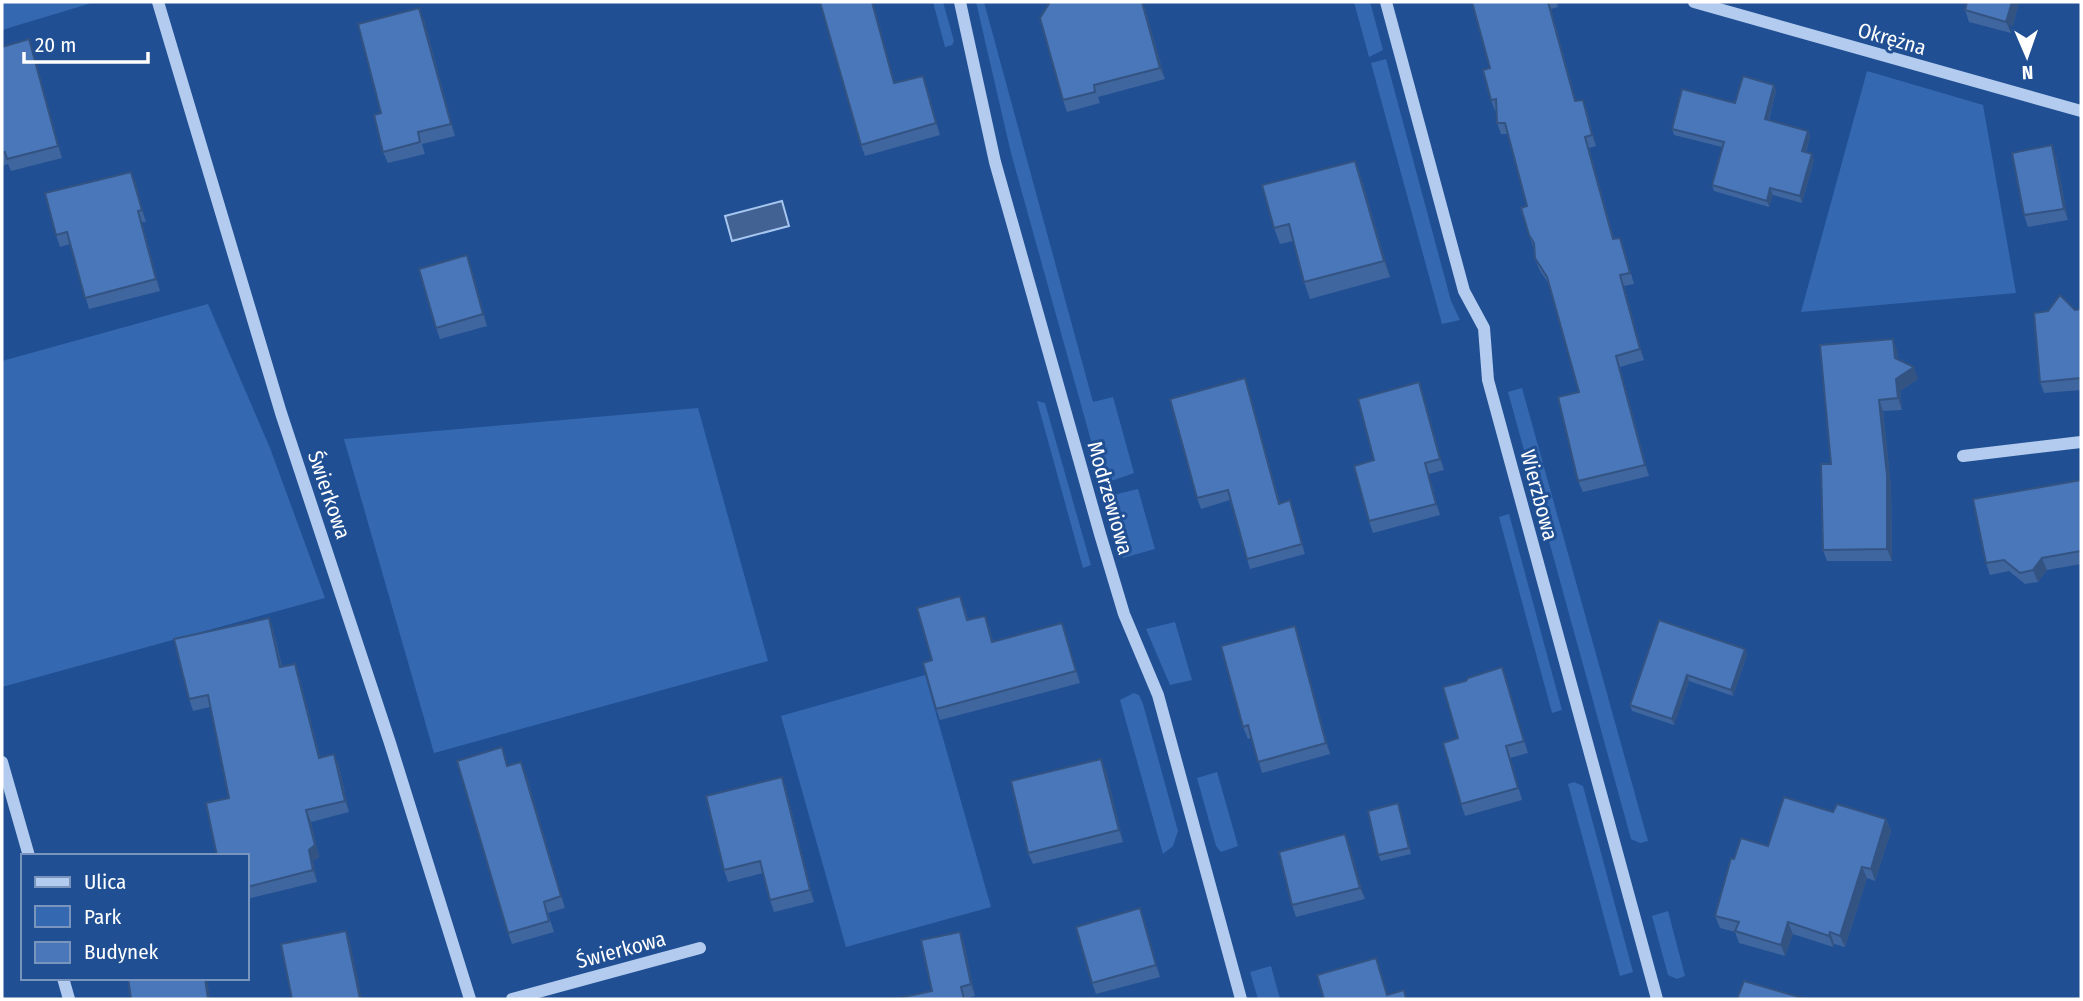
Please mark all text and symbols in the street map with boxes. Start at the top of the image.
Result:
street label: Okrężna [1855,17,1929,61]
scale bar [24,21,149,65]
north arrow [1992,21,2062,91]
text: 20 m [35,32,76,58]
text: N [2021,61,2034,84]
street label: Modrzewiowa [1081,438,1139,558]
street label: Świerkowa [302,447,356,543]
street label: Wierzbowa [1514,447,1564,543]
legend [21,854,248,980]
text: Ulica [84,869,126,895]
text: Park [84,904,122,930]
street label: Świerkowa [573,926,669,974]
text: Budynek [84,939,159,965]

